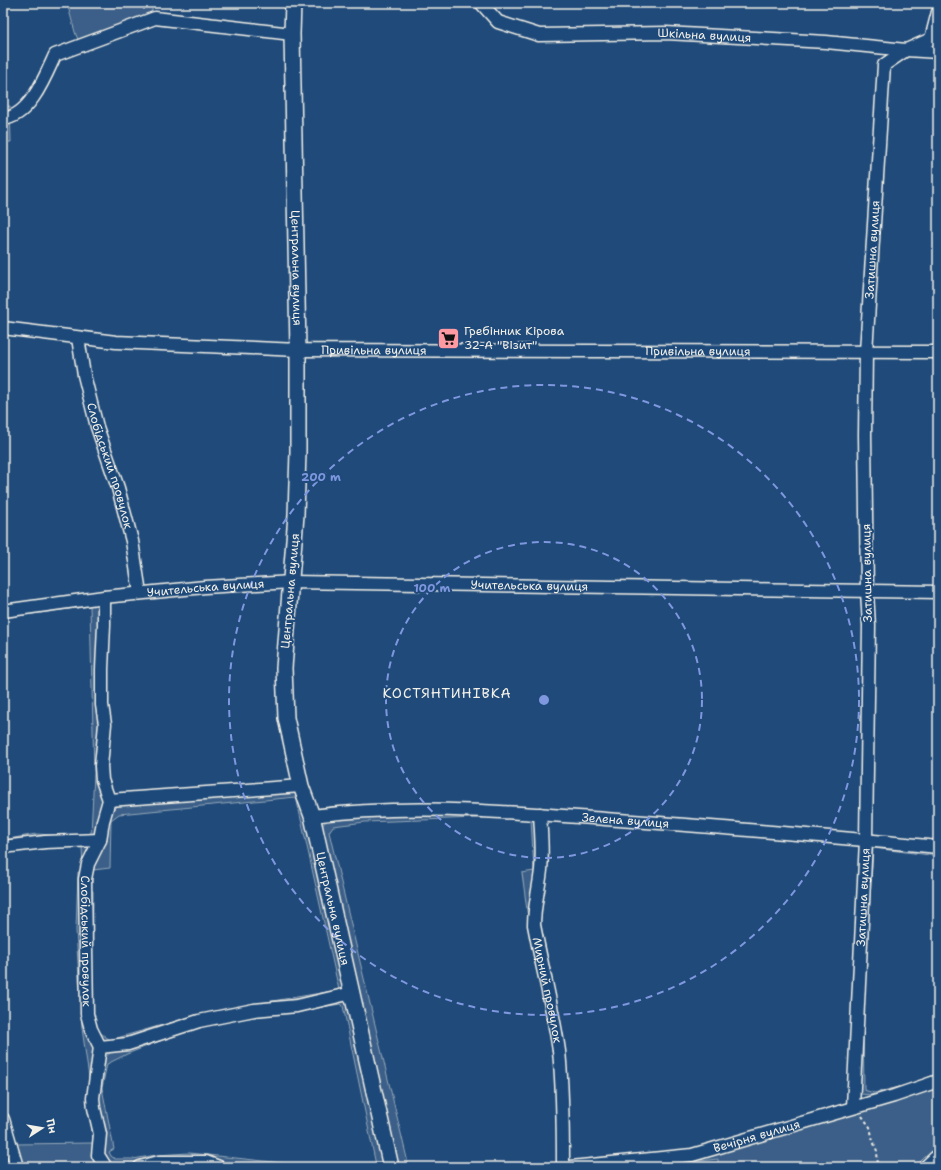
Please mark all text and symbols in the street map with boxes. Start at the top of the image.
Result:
street label: Шкільна вулиця [657,25,752,46]
street label: Затишна вулиця [861,200,883,299]
street label: Центральна вулиця [287,210,306,326]
place label: Гребінник Кірова 32-А "Візит" [464,323,565,353]
supermarket icon: Гребінник Кірова 32-А "Візит" [436,325,462,351]
street label: Привільна вулиця [321,342,427,358]
street label: Привільна вулиця [645,343,751,359]
street label: Слобідський провулок [83,401,137,531]
text: 200 m [301,469,341,485]
street label: Затишна вулиця [858,524,876,622]
street label: Центральна вулиця [277,533,303,649]
street label: Учительська вулиця [146,576,265,601]
street label: Учительська вулиця [470,577,588,595]
text: 100 m [414,580,451,596]
district label: КОСТЯНТИНІВКА [382,684,512,702]
centre of rings [537,693,551,707]
street label: Зелена вулиця [581,809,670,832]
street label: Затишна вулиця [853,848,874,947]
street label: Центральна вулиця [312,850,353,967]
street label: Слобідський провулок [77,875,95,1008]
street label: Мирний провулок [529,936,566,1045]
north arrow [22,1108,62,1148]
street label: Вечірня вулиця [711,1116,802,1156]
text: Пн [42,1117,60,1135]

